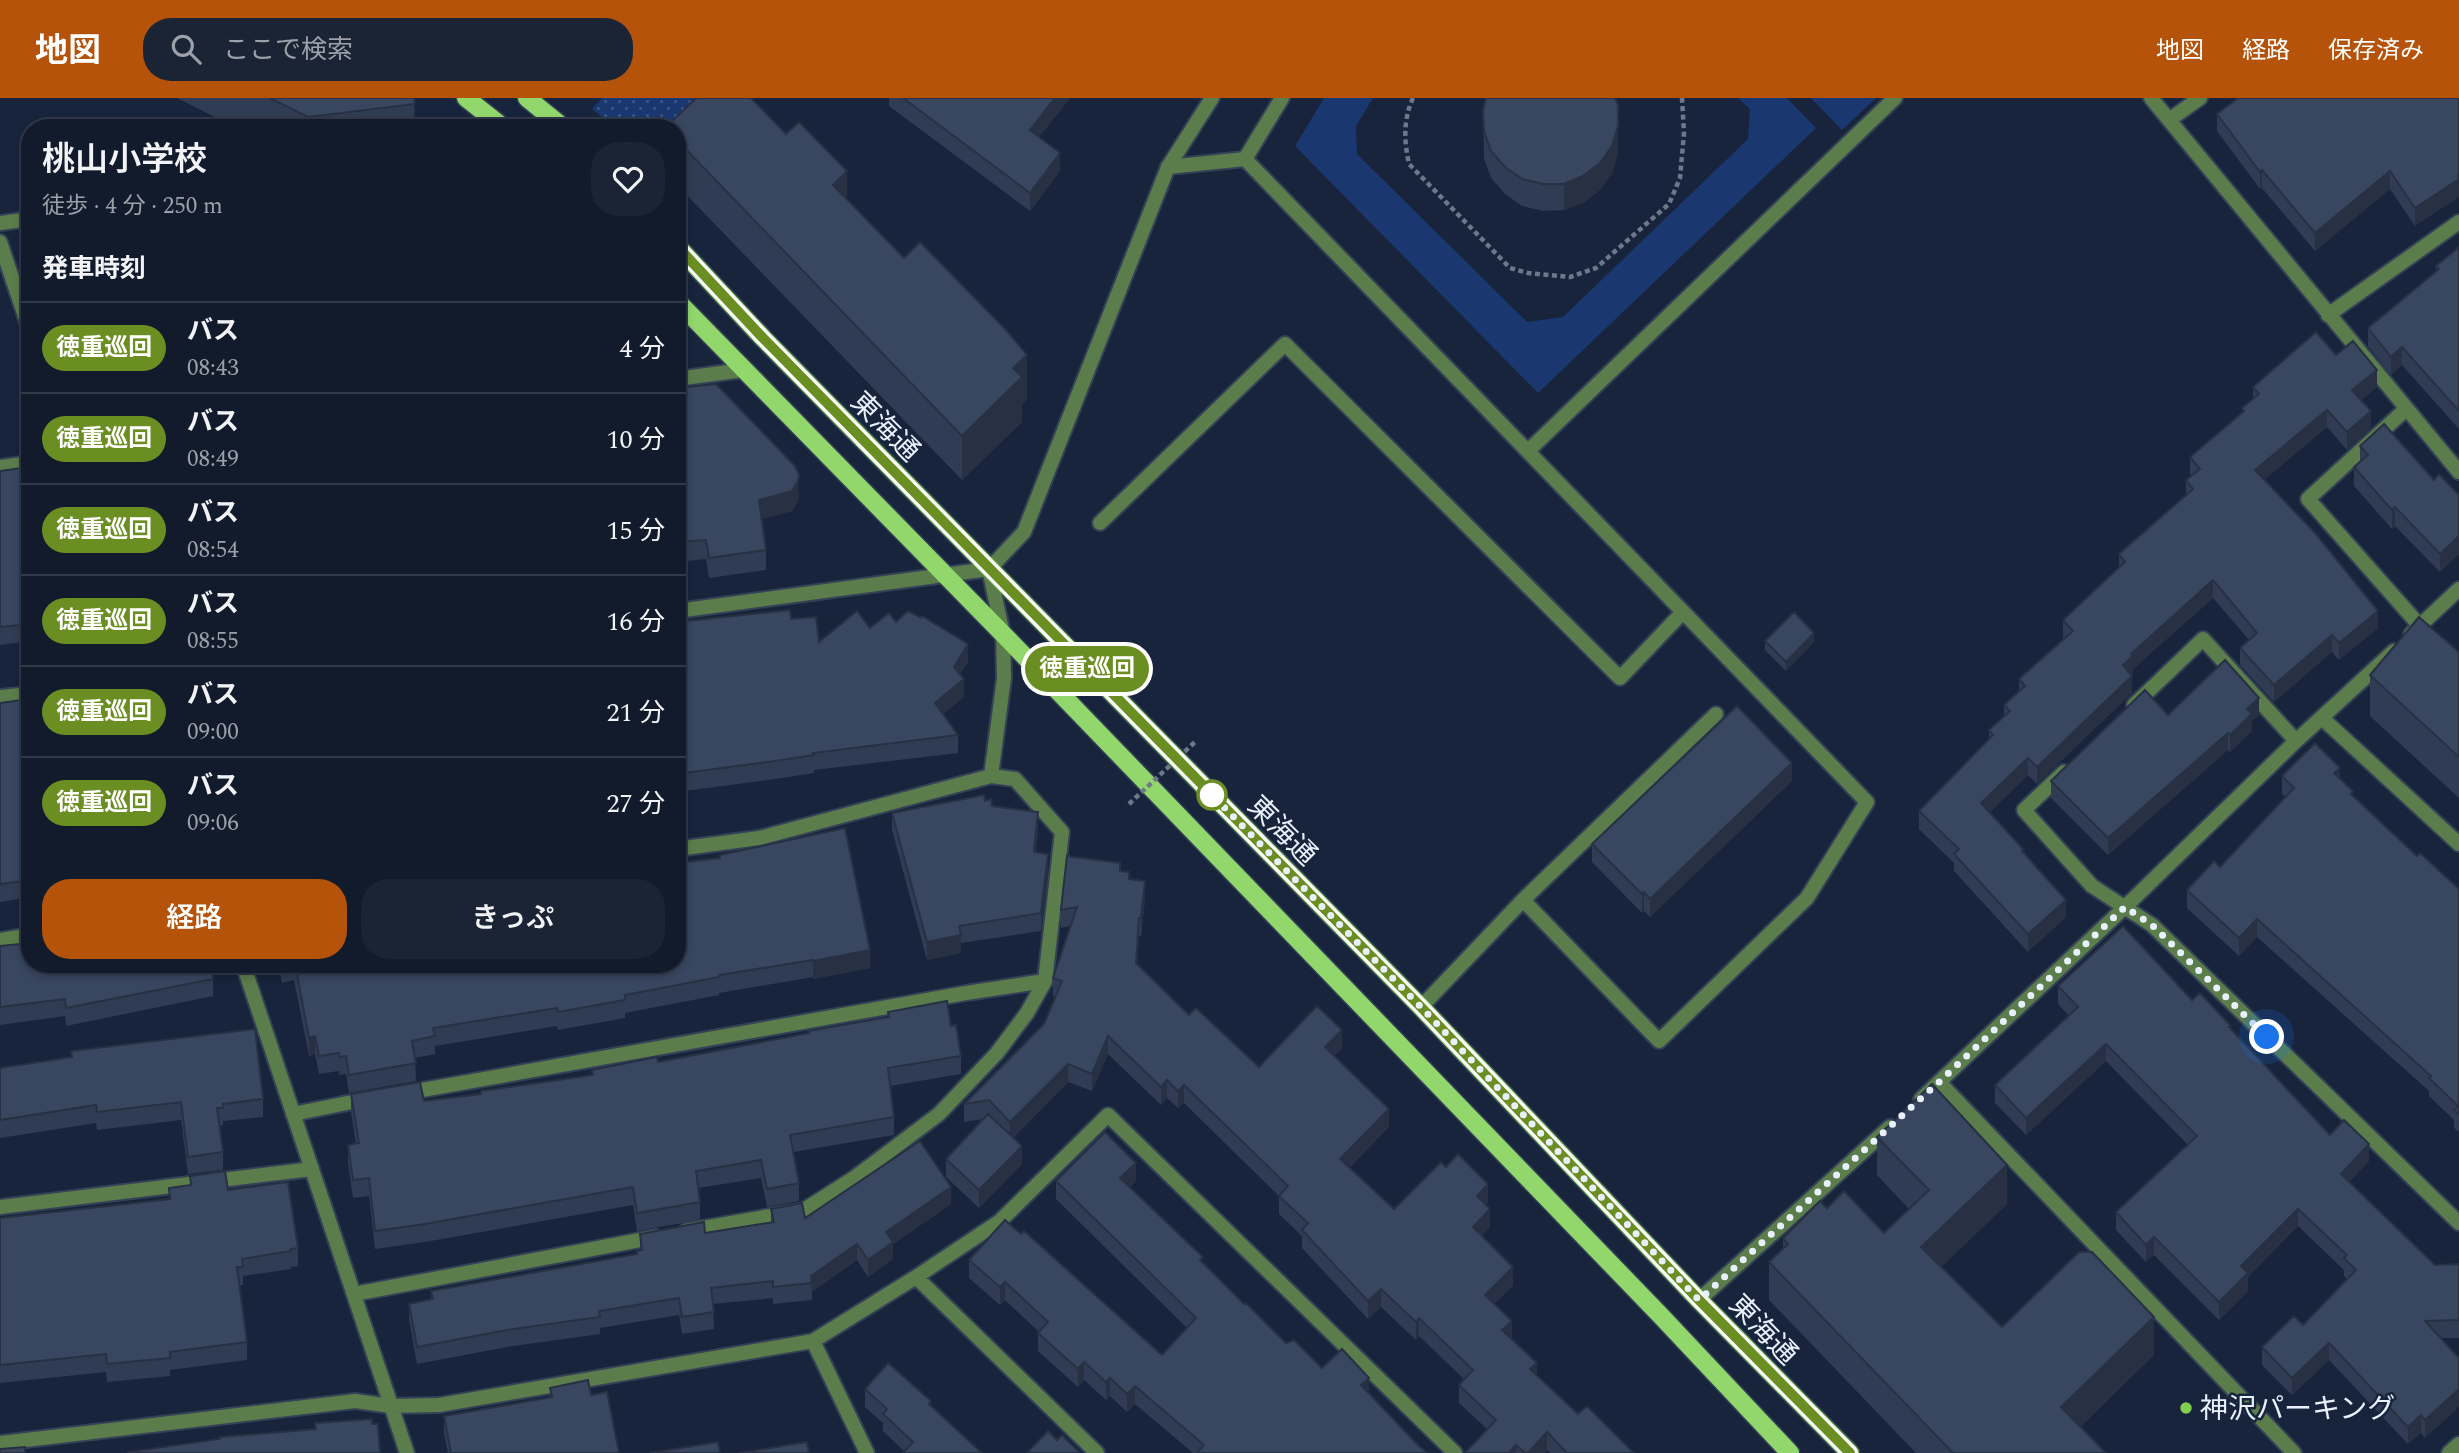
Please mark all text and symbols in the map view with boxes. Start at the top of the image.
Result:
search box [143,18,633,81]
text: 地図 [35,26,101,76]
icon: search [167,30,205,68]
text: ここで検索 [223,30,353,70]
text: 地図 [2156,33,2204,69]
text: 経路 [2242,33,2290,69]
text: 保存済み [2328,33,2424,69]
text: 桃山小学校 [42,135,207,185]
button: heart [591,142,665,216]
text: 徒歩 · 4 分 · 250 m [42,189,223,224]
text: 発車時刻 [42,249,146,289]
text: バス [187,311,239,351]
text: 4 分 [619,329,665,369]
text: 徳重巡回 [56,330,152,366]
text: 08:43 [187,351,239,386]
street label: 東海通 [840,382,930,472]
text: バス [187,402,239,442]
text: 10 分 [606,420,665,460]
text: 徳重巡回 [56,421,152,457]
text: 08:49 [187,442,239,477]
text: バス [187,493,239,533]
text: 15 分 [606,511,665,551]
text: 徳重巡回 [56,512,152,548]
text: 08:54 [187,533,239,568]
text: バス [187,584,239,624]
text: 16 分 [606,602,665,642]
text: 徳重巡回 [56,603,152,639]
text: 08:55 [187,624,239,659]
line badge: 徳重巡回 [1038,646,1136,692]
text: 徳重巡回 [1039,651,1135,687]
text: バス [187,675,239,715]
text: 21 分 [606,693,665,733]
text: 徳重巡回 [56,694,152,730]
text: 09:00 [187,715,239,750]
text: バス [187,766,239,806]
unlabelled marker [1197,780,1227,810]
text: 27 分 [606,784,665,824]
text: 徳重巡回 [56,785,152,821]
street label: 東海通 [1237,786,1327,876]
text: 09:06 [187,806,239,841]
button: 経路 [42,879,347,959]
button: きっぷ [361,879,665,959]
your location [2249,1019,2284,1054]
street label: 東海通 [1718,1285,1808,1375]
place label: 神沢パーキング [2200,1388,2395,1431]
marker: 神沢パーキング [2178,1400,2194,1416]

